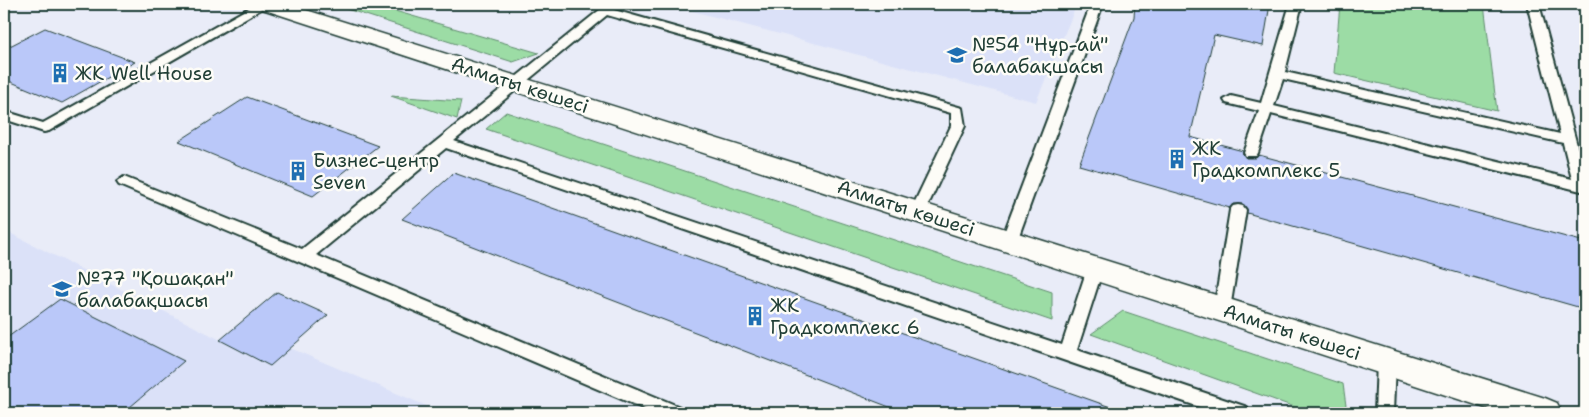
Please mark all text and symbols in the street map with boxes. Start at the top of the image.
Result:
place label: №54 "Нұр-ай" балабақшасы [972,32,1109,79]
school or university icon: №54 "Нұр-ай" балабақшасы [946,44,968,66]
street label: Алматы көшесі [448,51,592,119]
place label: ЖК Well House [75,61,213,86]
building icon: ЖК Well House [49,62,71,84]
place label: ЖК Градкомплекс 5 [1192,136,1340,183]
place label: Бизнес-центр Seven [313,148,439,195]
building icon: ЖК Градкомплекс 5 [1166,148,1188,170]
building icon: Бизнес-центр Seven [287,160,309,182]
street label: Алматы көшесі [834,174,978,242]
place label: №77 "Қошақан" балабақшасы [77,266,234,313]
school or university icon: №77 "Қошақан" балабақшасы [51,278,73,300]
place label: ЖК Градкомплекс 6 [770,293,920,340]
street label: Алматы көшесі [1220,298,1364,366]
building icon: ЖК Градкомплекс 6 [744,305,766,327]

